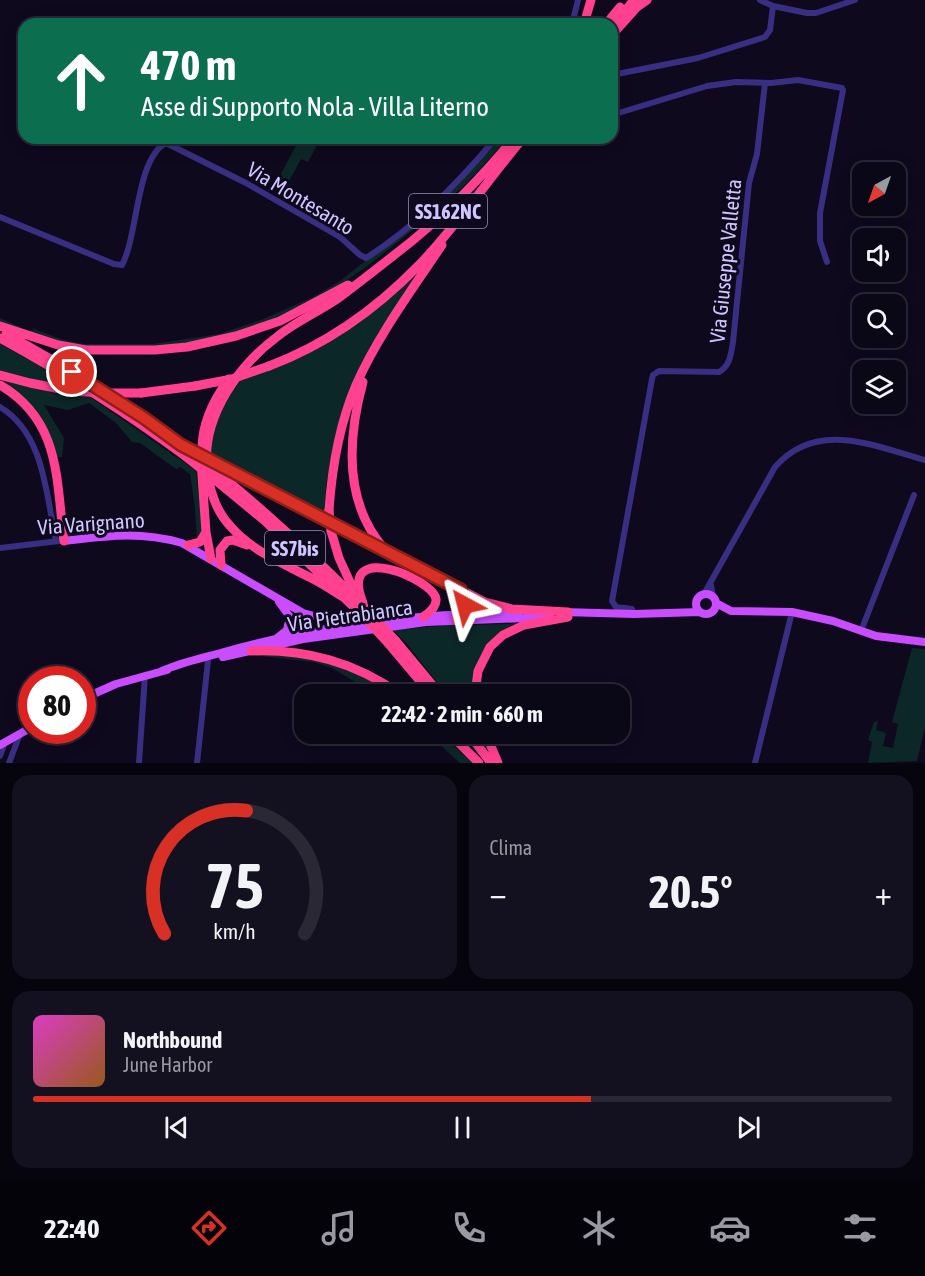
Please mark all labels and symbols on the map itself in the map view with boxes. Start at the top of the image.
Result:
street label: Via Montesanto [243,157,359,239]
north arrow [852,162,906,216]
street label: Via Giuseppe Valletta [704,178,746,344]
road number: SS162NC [409,194,487,228]
pin [46,346,97,397]
street label: Via Varignano [37,507,145,539]
road number: SS7bis [265,531,325,565]
position arrow [433,573,497,637]
street label: Via Pietrabianca [286,594,414,636]
speed limit sign: 80 [18,666,96,744]

